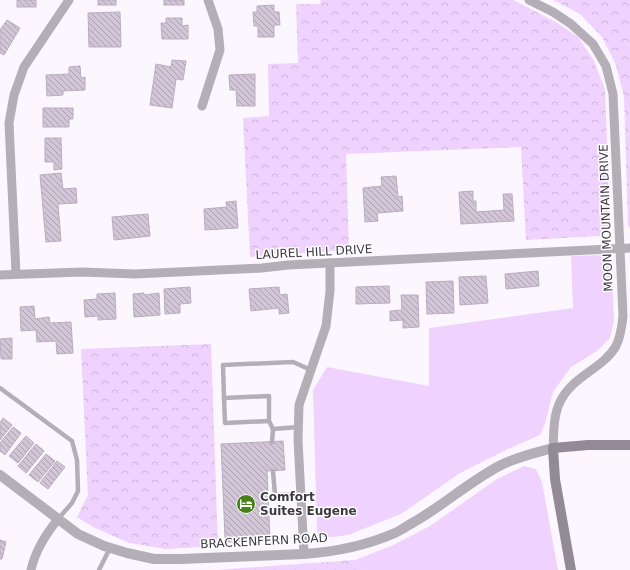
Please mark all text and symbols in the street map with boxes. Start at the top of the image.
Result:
street label: MOON MOUNTAIN DRIVE [596,144,616,292]
street label: LAUREL HILL DRIVE [255,242,373,262]
place label: Comfort Suites Eugene [260,490,357,518]
hotel icon: Comfort Suites Eugene [235,493,257,515]
street label: BRACKENFERN ROAD [200,531,328,551]

